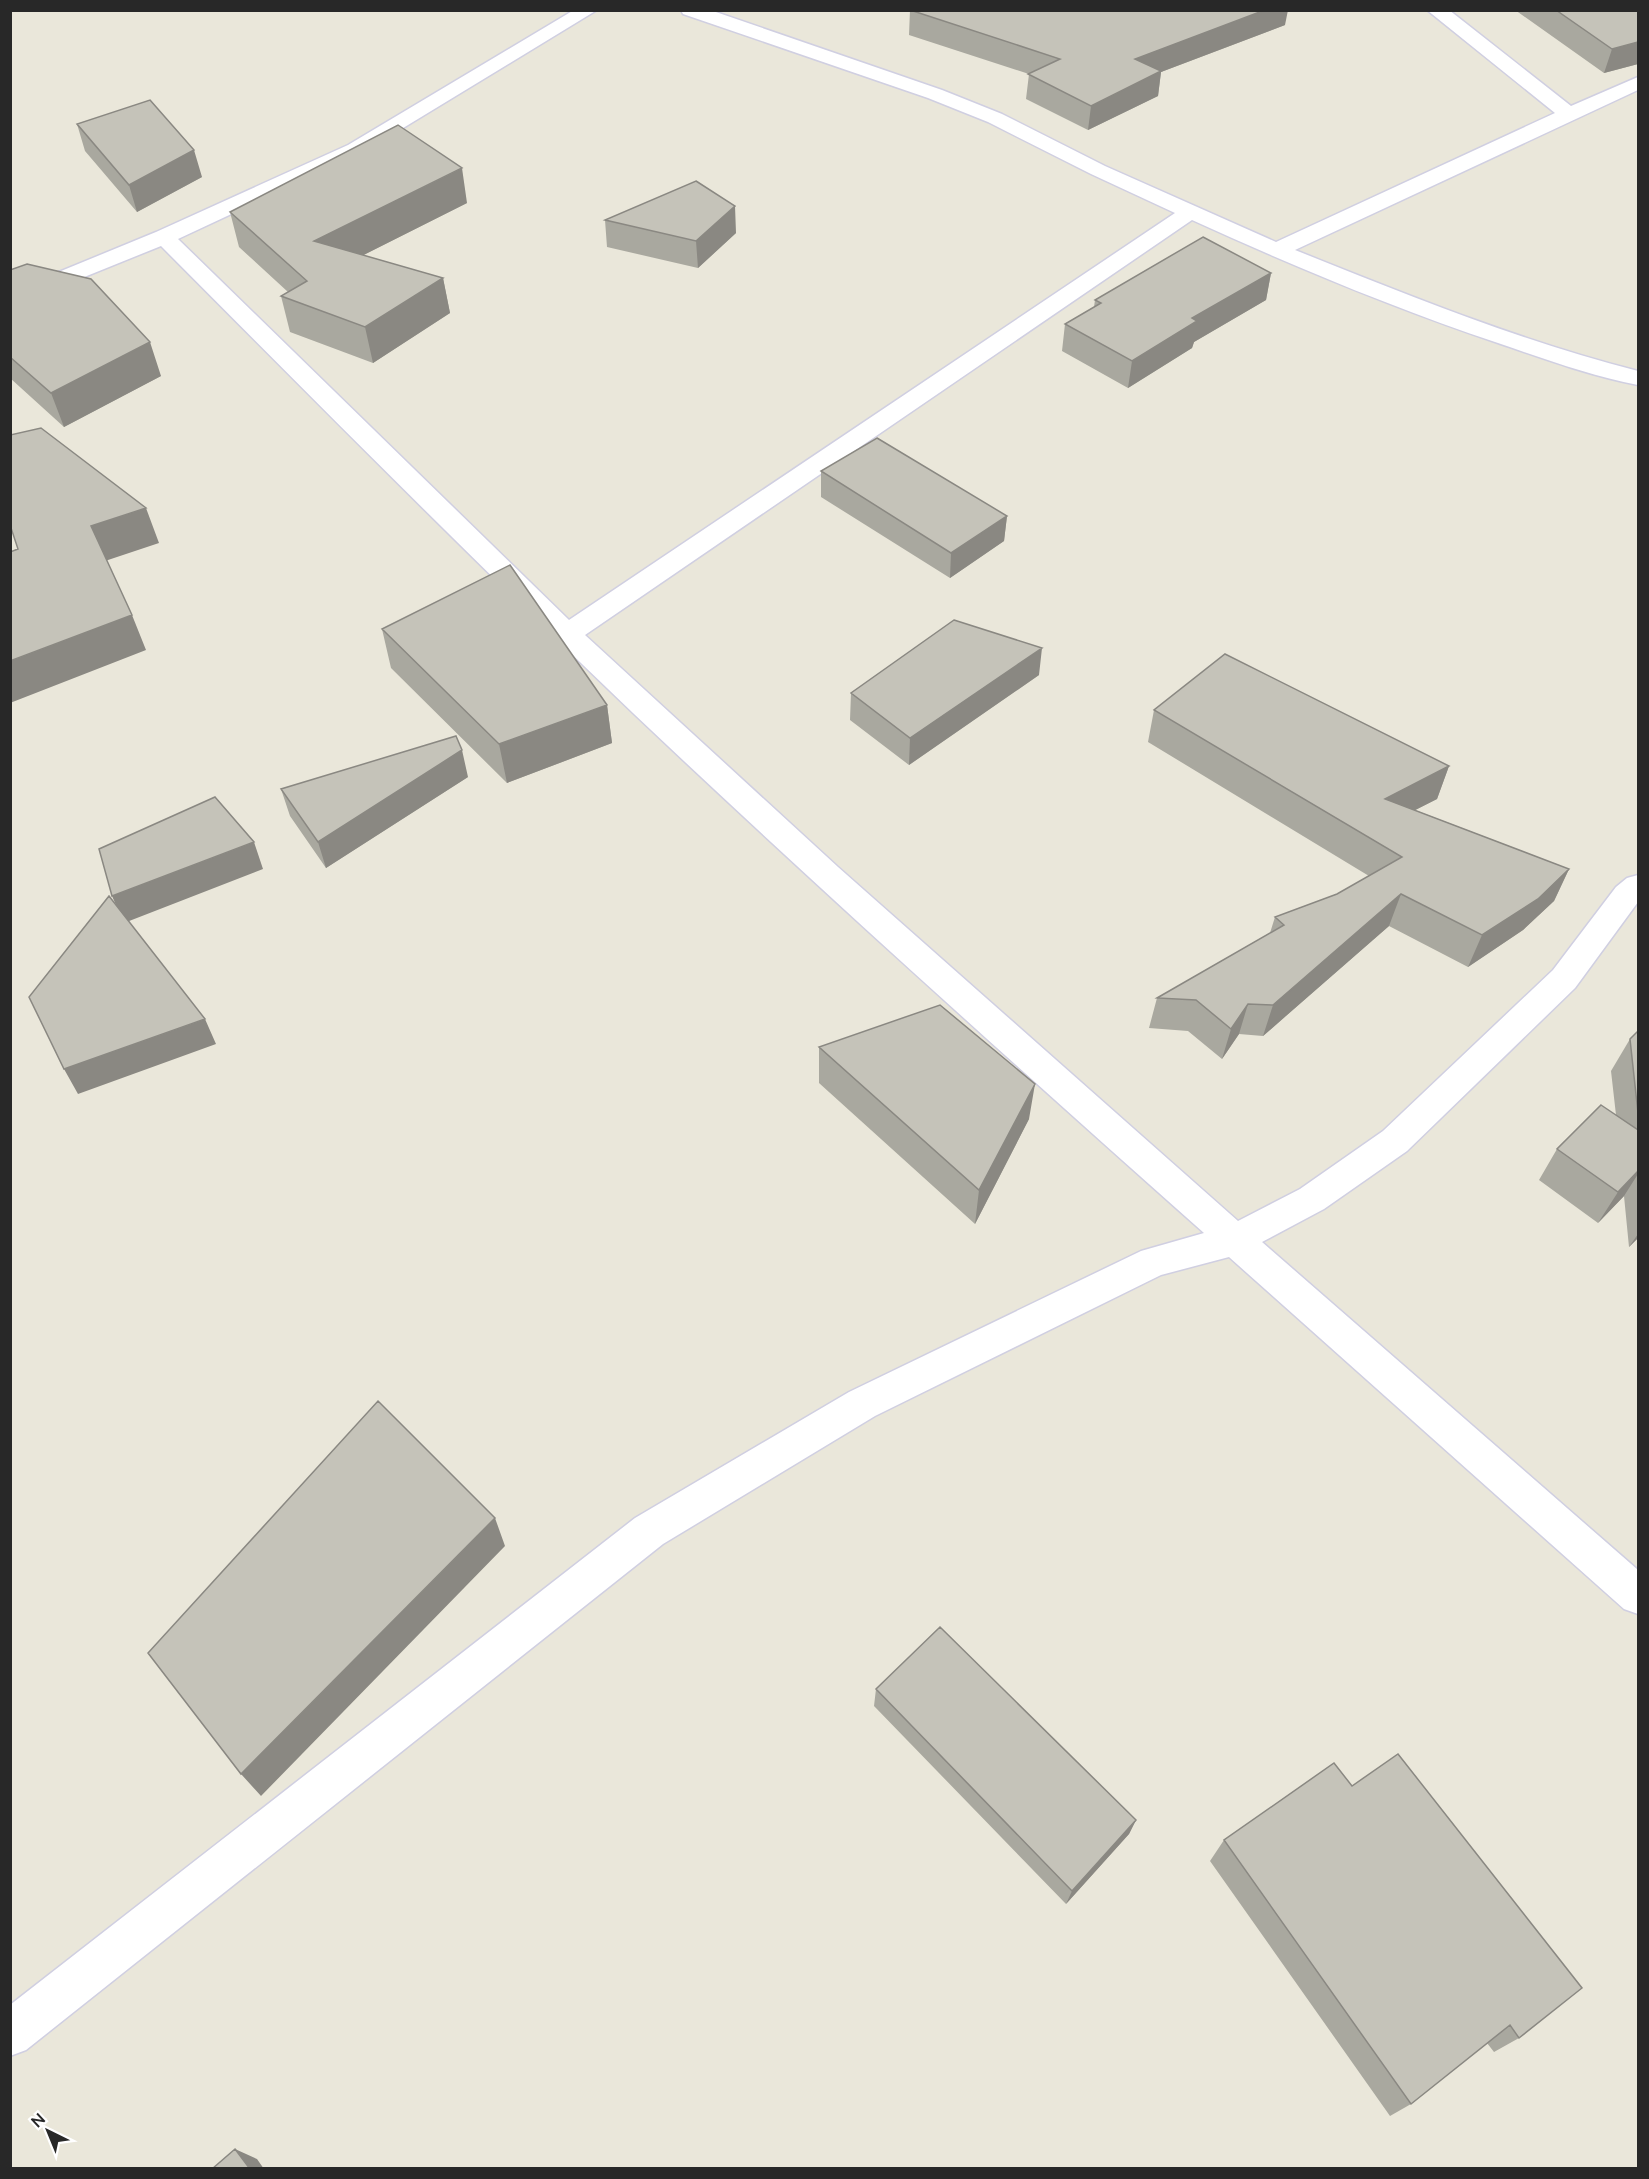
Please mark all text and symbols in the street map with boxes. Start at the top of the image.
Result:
north arrow [18,2101,78,2161]
text: N [27,2109,49,2131]

